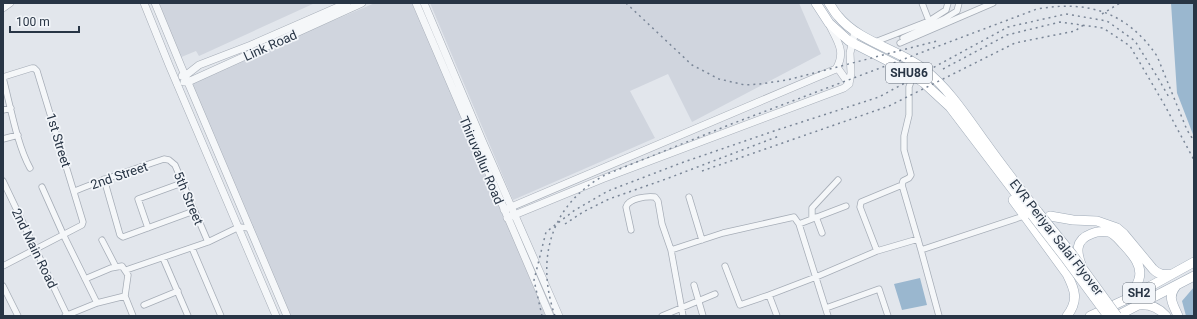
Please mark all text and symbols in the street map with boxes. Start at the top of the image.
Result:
scale bar [10,8,79,34]
text: 100 m [16,15,50,29]
street label: Link Road [241,27,299,64]
road number: SHU86 [886,63,932,83]
street label: 1st Street [43,111,74,169]
street label: Thiruvallur Road [456,114,507,206]
street label: 2nd Street [89,159,150,192]
street label: 5th Street [171,169,206,227]
street label: EVR Periyar Salai Flyover [1007,176,1107,299]
street label: 2nd Main Road [9,206,60,291]
road number: SH2 [1123,283,1155,303]

